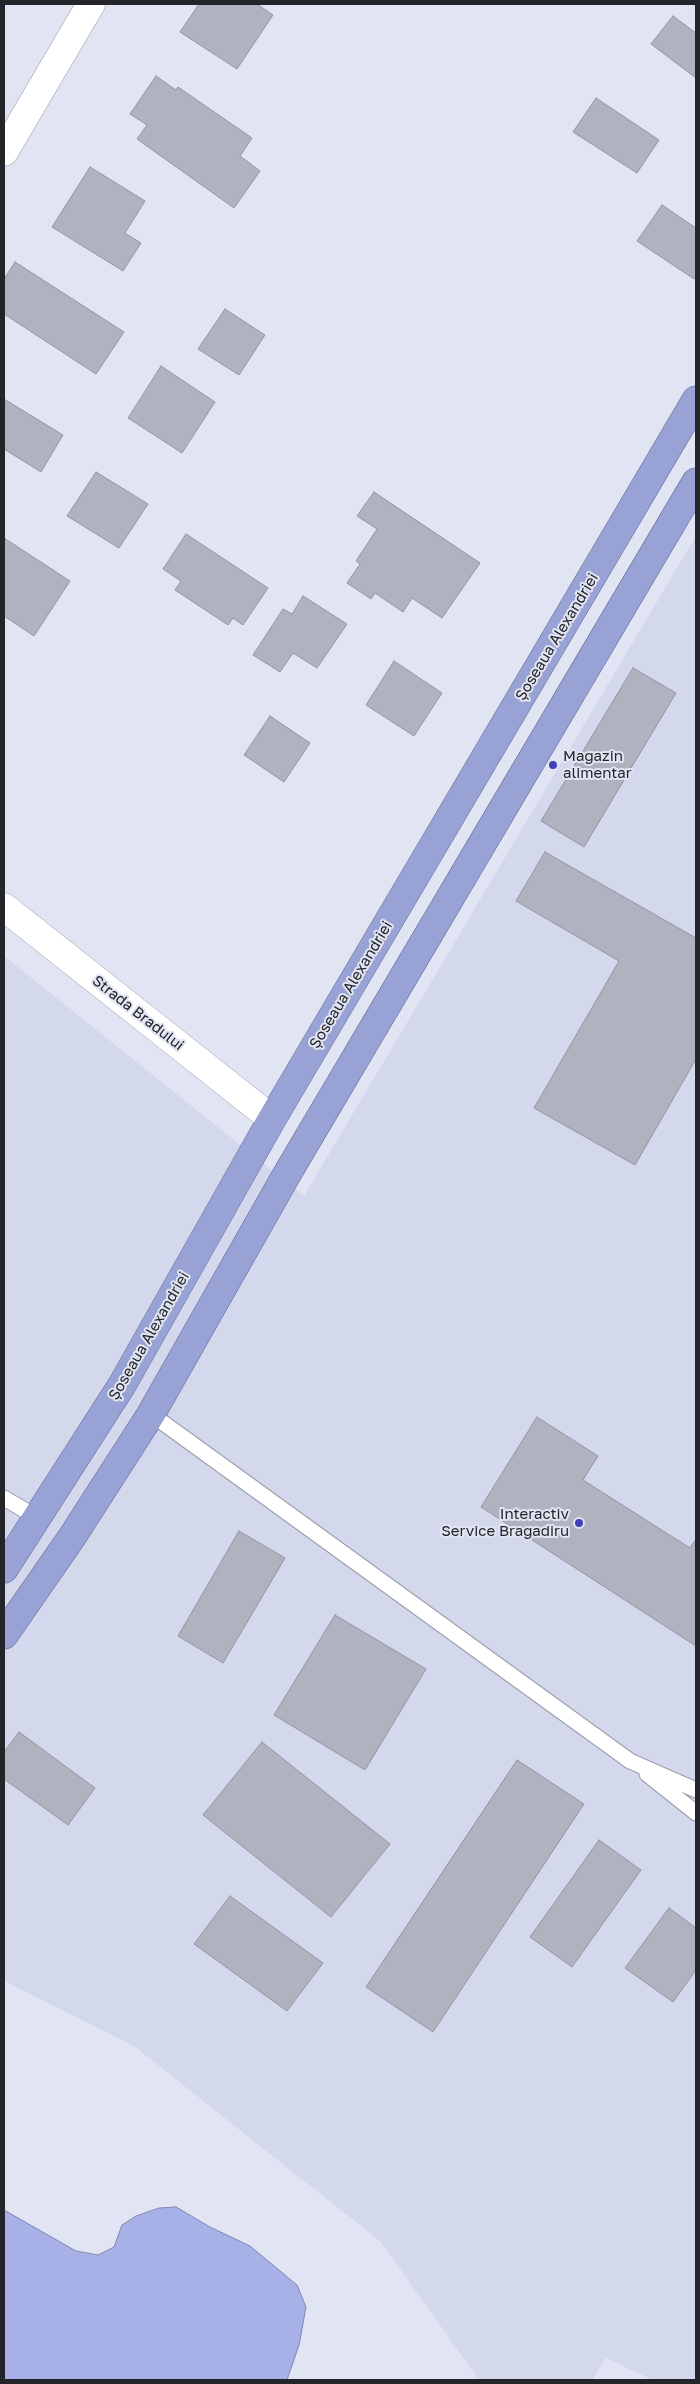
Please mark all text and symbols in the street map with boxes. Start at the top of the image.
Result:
street label: Șoseaua Alexandriei [512,570,602,704]
place label: Magazin alimentar [563,747,632,782]
marker: Magazin alimentar [547,759,559,771]
street label: Șoseaua Alexandriei [306,918,396,1052]
street label: Strada Bradului [89,972,187,1054]
street label: Șoseaua Alexandriei [105,1269,193,1403]
place label: Interactiv Service Bragadiru [441,1505,569,1540]
marker: Interactiv Service Bragadiru [573,1517,585,1529]

